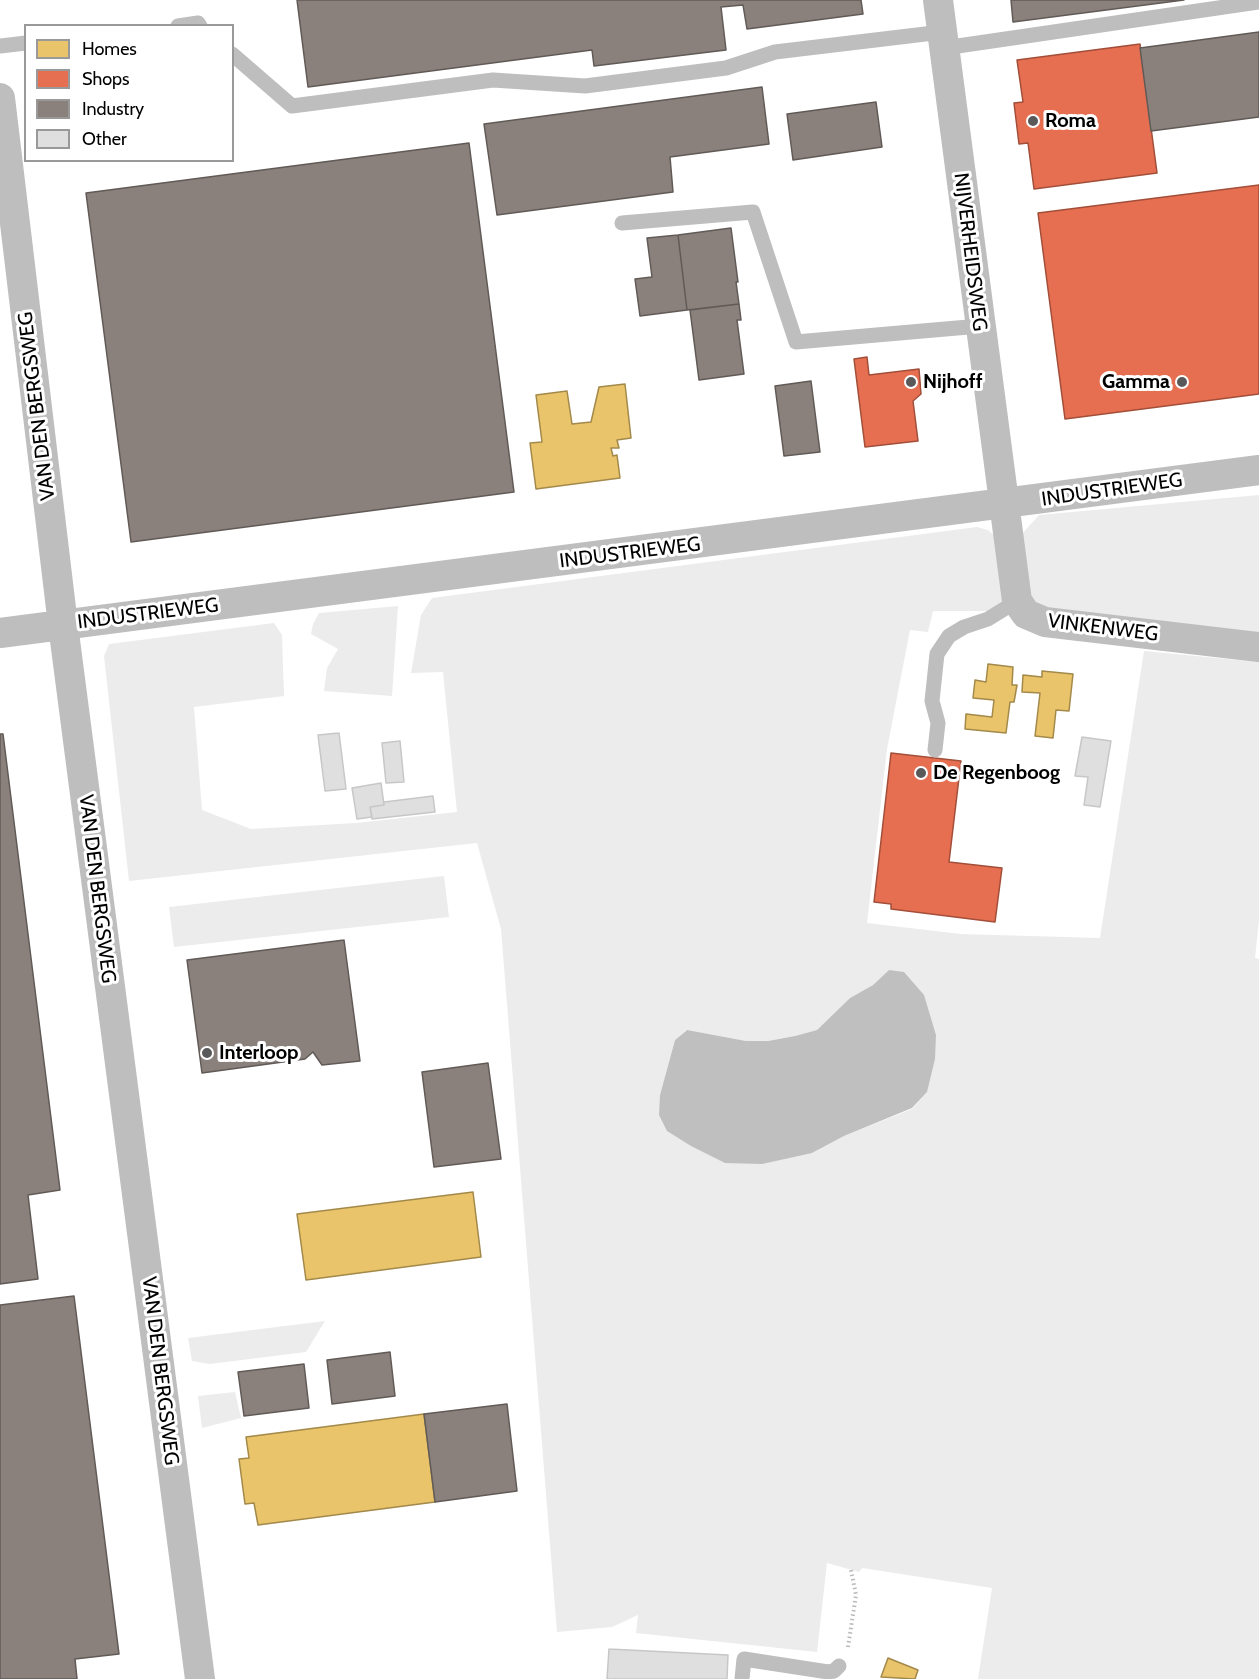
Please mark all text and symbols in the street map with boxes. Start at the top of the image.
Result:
legend [24,24,234,162]
text: Homes [82,38,137,60]
text: Shops [82,68,130,90]
text: Industry [82,98,144,120]
place label: Roma [1045,109,1096,133]
marker: Roma [1026,114,1040,128]
text: Other [82,128,127,150]
street label: NIJVERHEIDSWEG [948,171,992,333]
street label: VAN DEN BERGSWEG [14,310,60,502]
place label: Nijhoff [923,370,982,394]
place label: Gamma [1102,370,1170,394]
marker: Nijhoff [904,375,918,389]
marker: Gamma [1175,375,1189,389]
street label: INDUSTRIEWEG [1040,468,1184,512]
street label: INDUSTRIEWEG [558,532,702,574]
street label: INDUSTRIEWEG [76,593,220,635]
street label: VINKENWEG [1046,609,1160,647]
place label: De Regenboog [933,761,1060,785]
marker: De Regenboog [914,766,928,780]
street label: VAN DEN BERGSWEG [74,793,120,985]
place label: Interloop [219,1041,299,1065]
marker: Interloop [200,1046,214,1060]
street label: VAN DEN BERGSWEG [137,1275,183,1467]

